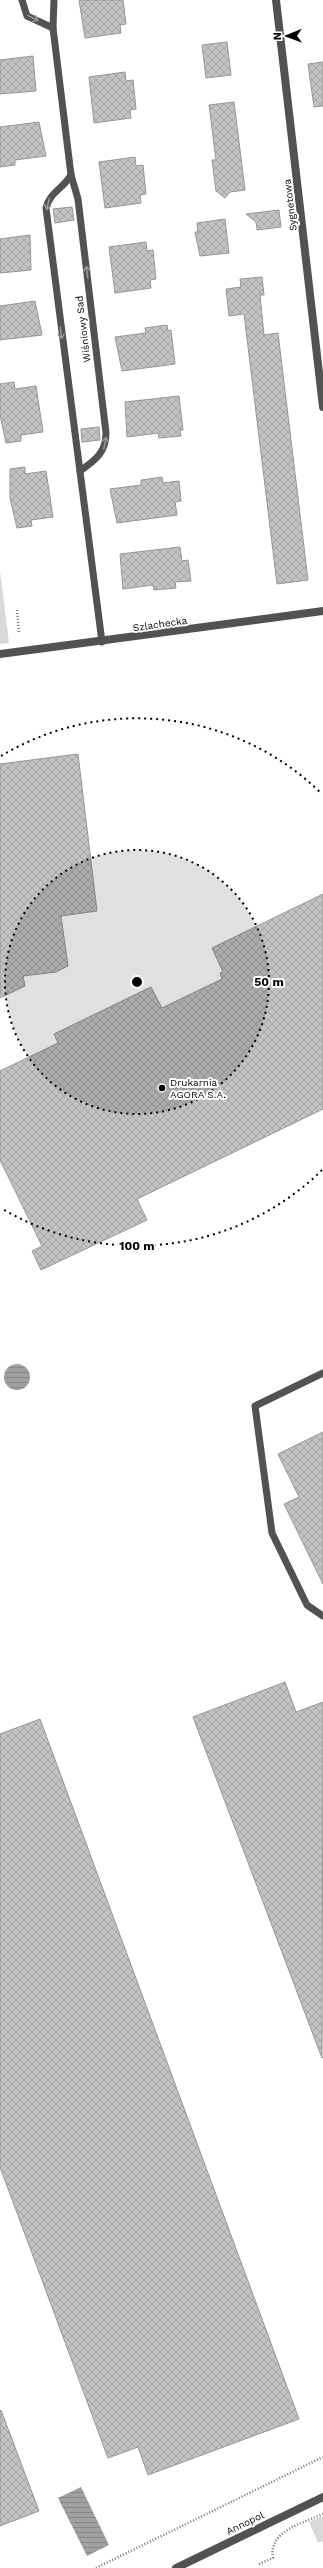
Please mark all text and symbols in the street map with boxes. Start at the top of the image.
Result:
one-way arrow [26,15,38,22]
north arrow [267,16,307,56]
text: N [271,32,284,40]
street label: Sygnetowa [281,178,299,232]
one-way arrow [44,198,51,211]
one-way arrow [83,266,90,279]
street label: Wiśniowy Sad [73,295,93,363]
one-way arrow [57,326,65,339]
one-way arrow [101,436,109,449]
street label: Szlachecka [132,615,188,633]
centre of rings [130,975,144,989]
text: 50 m [254,975,284,989]
place label: Drukarnia AGORA S.A. [170,1077,226,1100]
marker: Drukarnia AGORA S.A. [157,1083,167,1093]
text: 100 m [119,1239,155,1253]
street label: Annopol [224,2509,266,2537]

